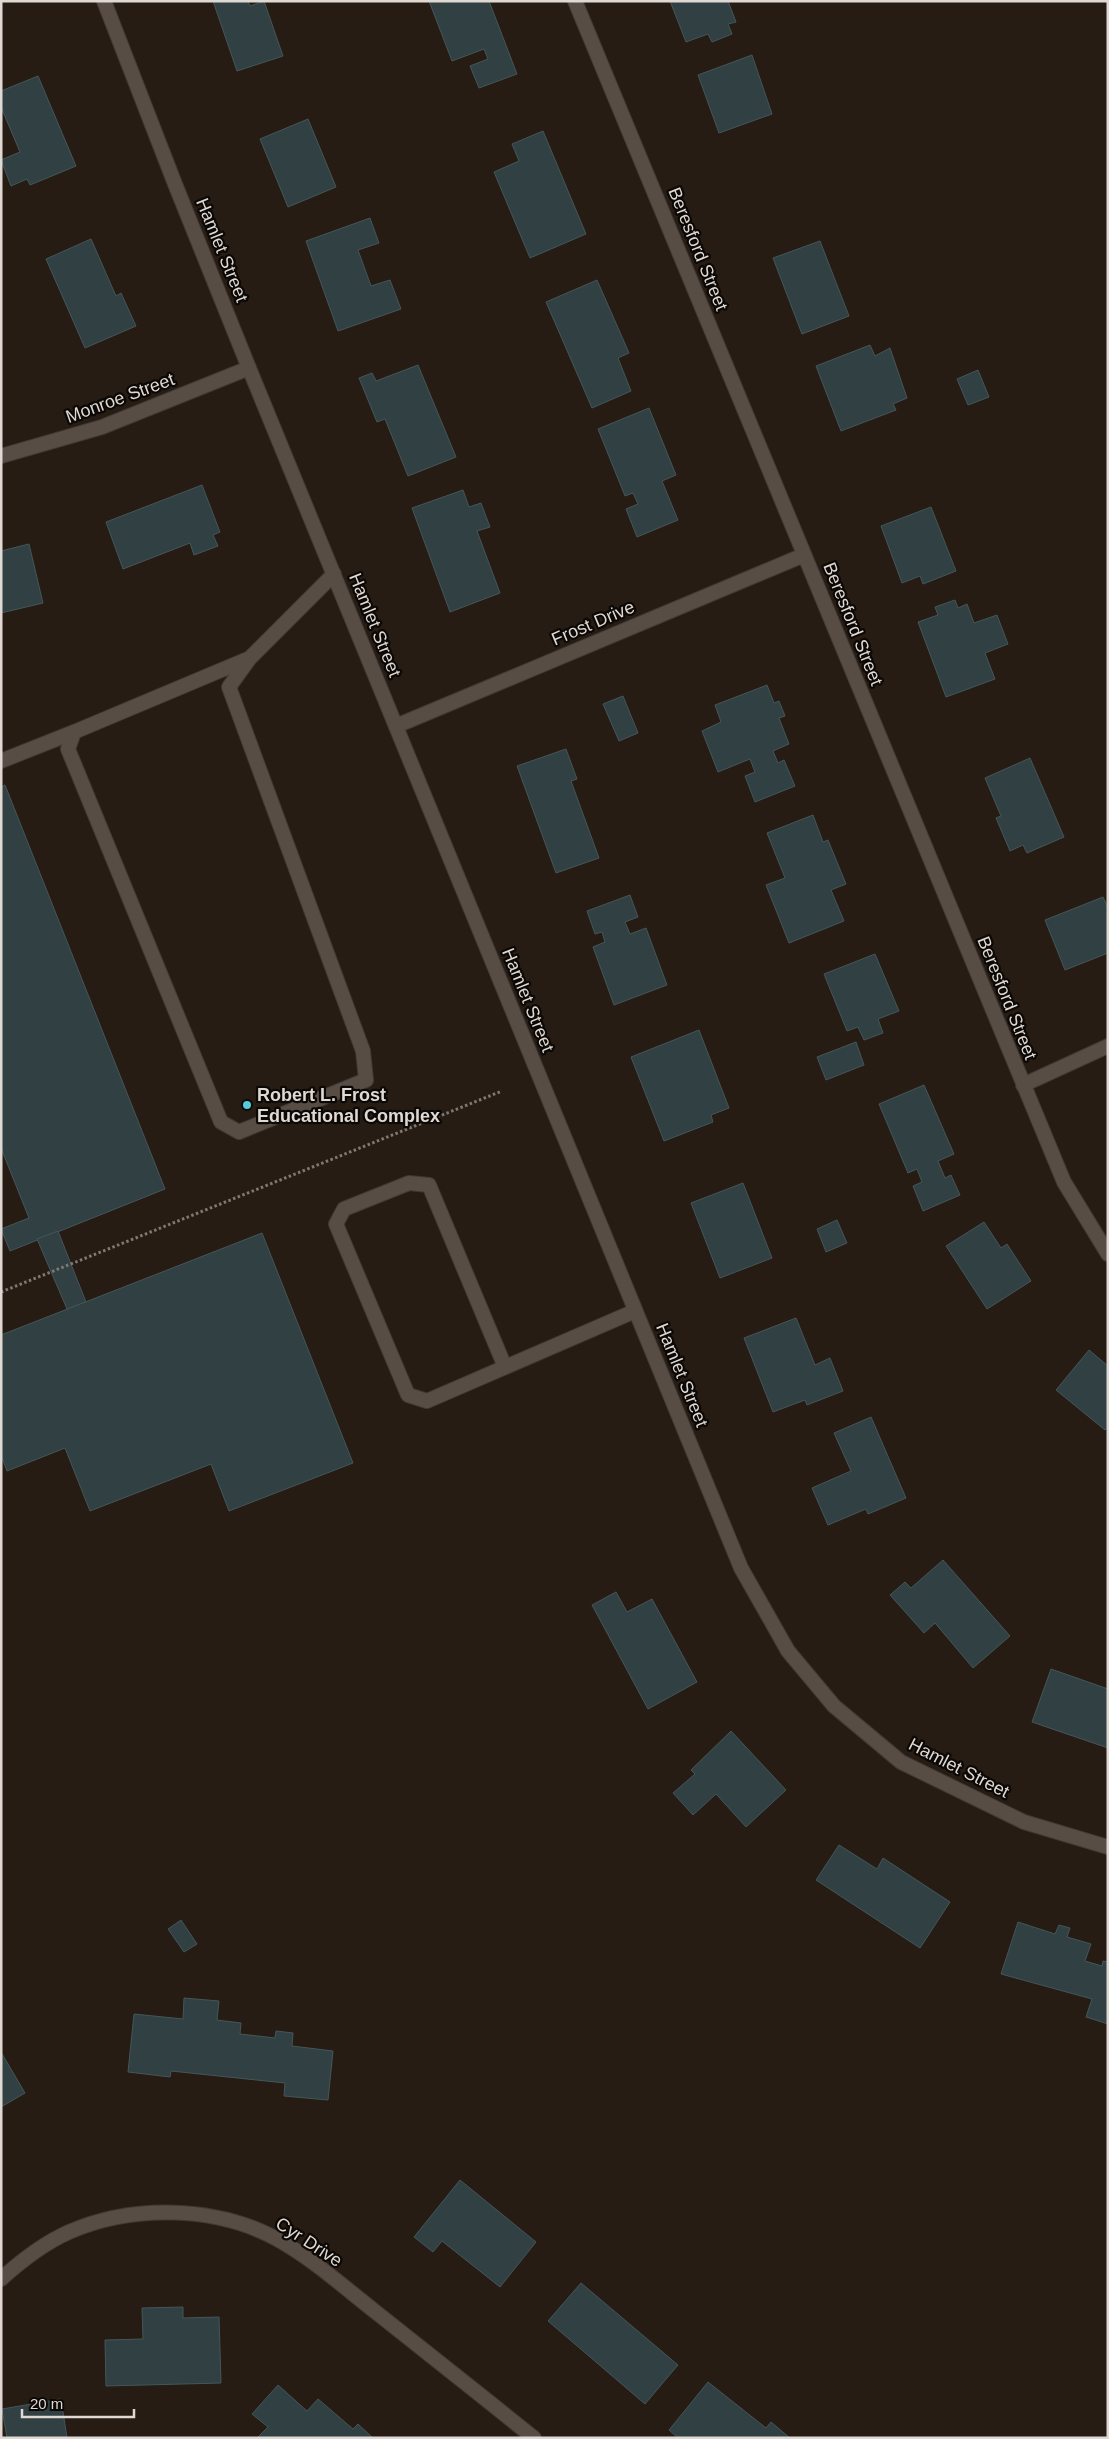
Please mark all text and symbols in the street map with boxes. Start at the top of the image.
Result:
street label: Beresford Street [664,184,732,314]
street label: Hamlet Street [192,195,252,305]
street label: Monroe Street [63,369,177,427]
street label: Beresford Street [819,559,887,689]
street label: Hamlet Street [345,570,405,680]
street label: Frost Drive [549,597,637,649]
street label: Beresford Street [973,933,1041,1063]
street label: Hamlet Street [498,945,558,1055]
place label: Robert L. Frost Educational Complex [257,1085,440,1126]
marker: Robert L. Frost Educational Complex [241,1099,253,1111]
street label: Hamlet Street [652,1320,712,1430]
street label: Hamlet Street [905,1734,1013,1802]
street label: Cyr Drive [272,2213,346,2271]
scale bar [22,2386,135,2418]
text: 20 m [30,2395,63,2412]

